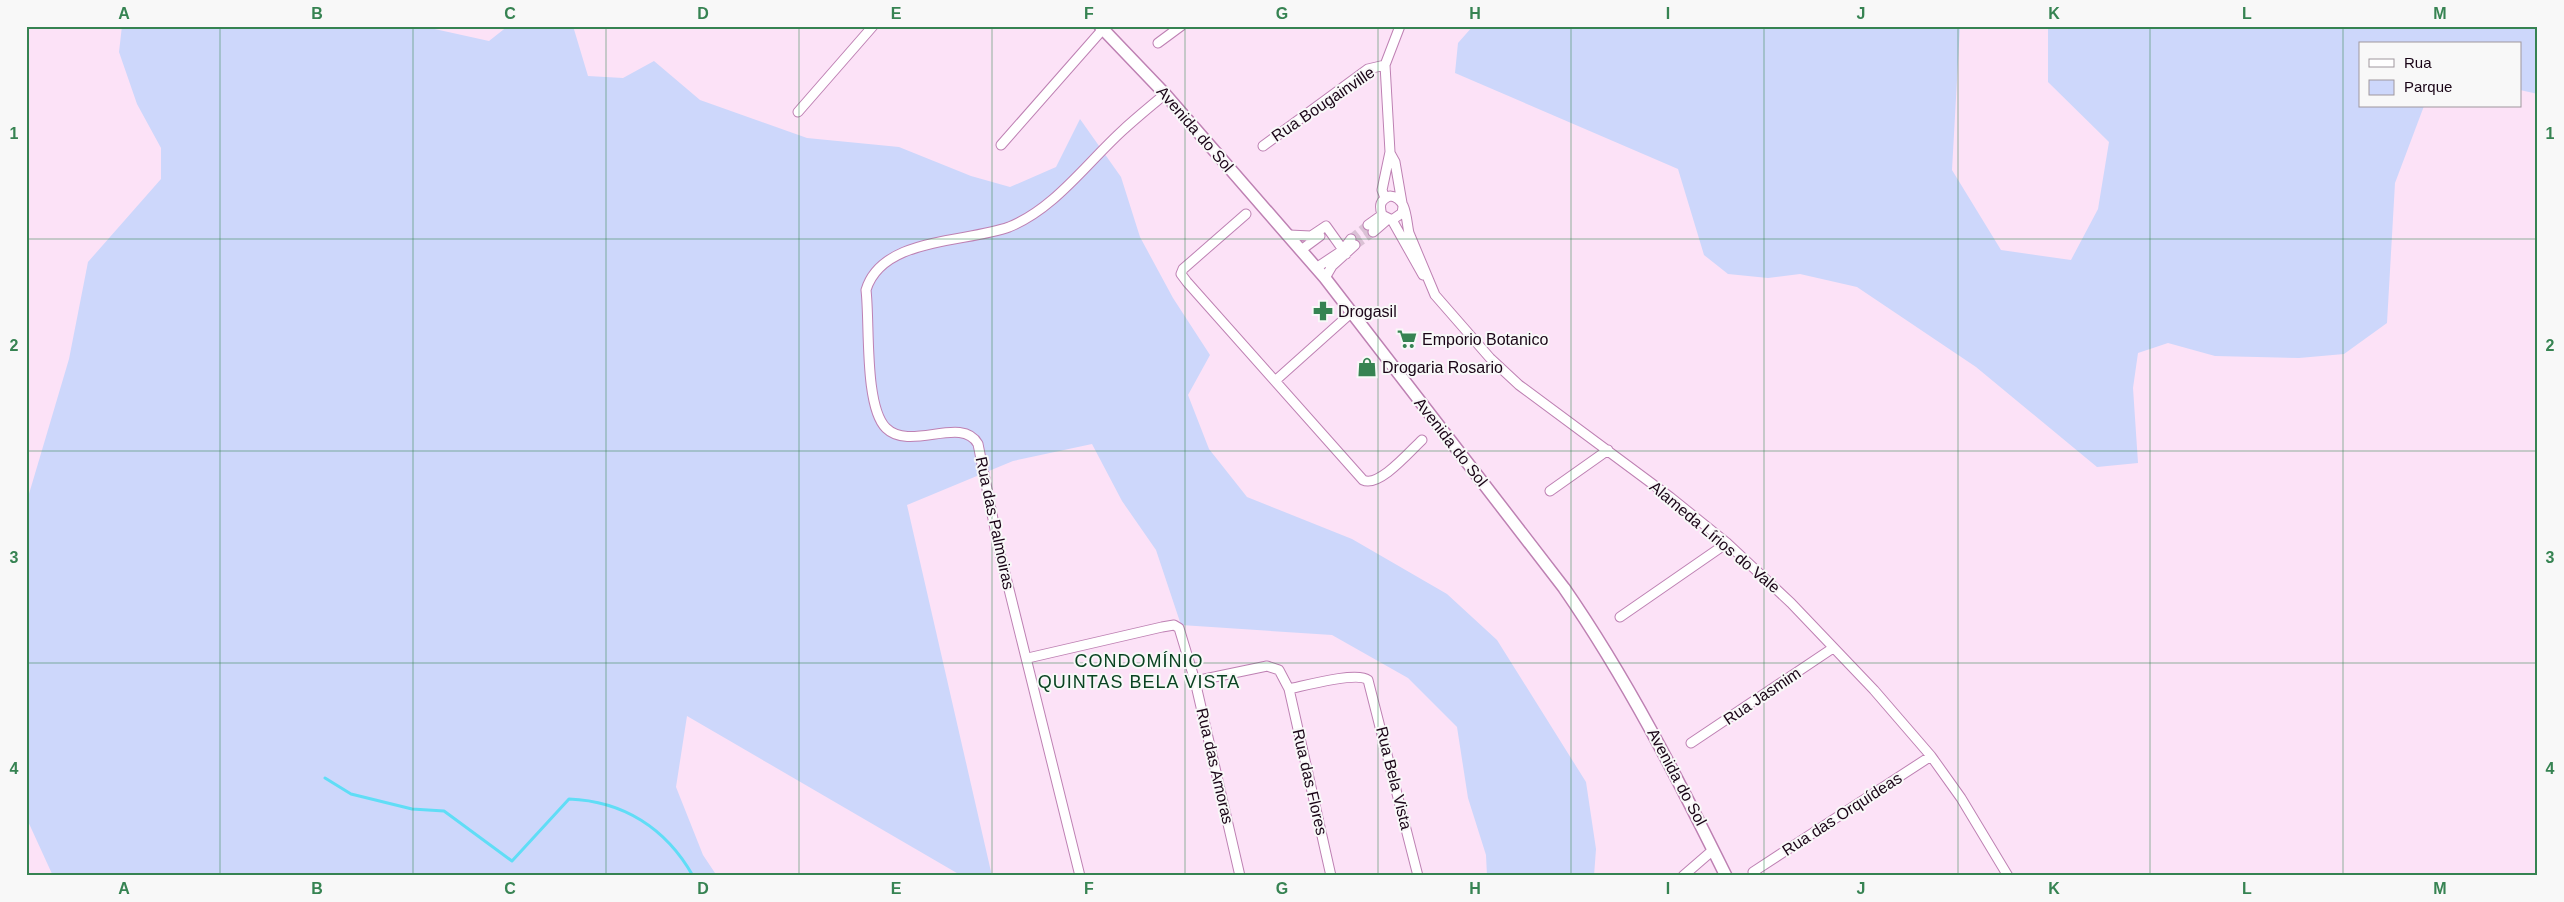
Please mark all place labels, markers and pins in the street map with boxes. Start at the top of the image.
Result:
pharmacy icon: Drogasil [1312,300,1334,322]
place label: Drogasil [1338,303,1397,320]
supermarket icon: Emporio Botanico [1396,328,1418,350]
place label: Emporio Botanico [1422,331,1548,348]
shop icon: Drogaria Rosario [1356,356,1378,378]
place label: Drogaria Rosario [1382,359,1503,376]

